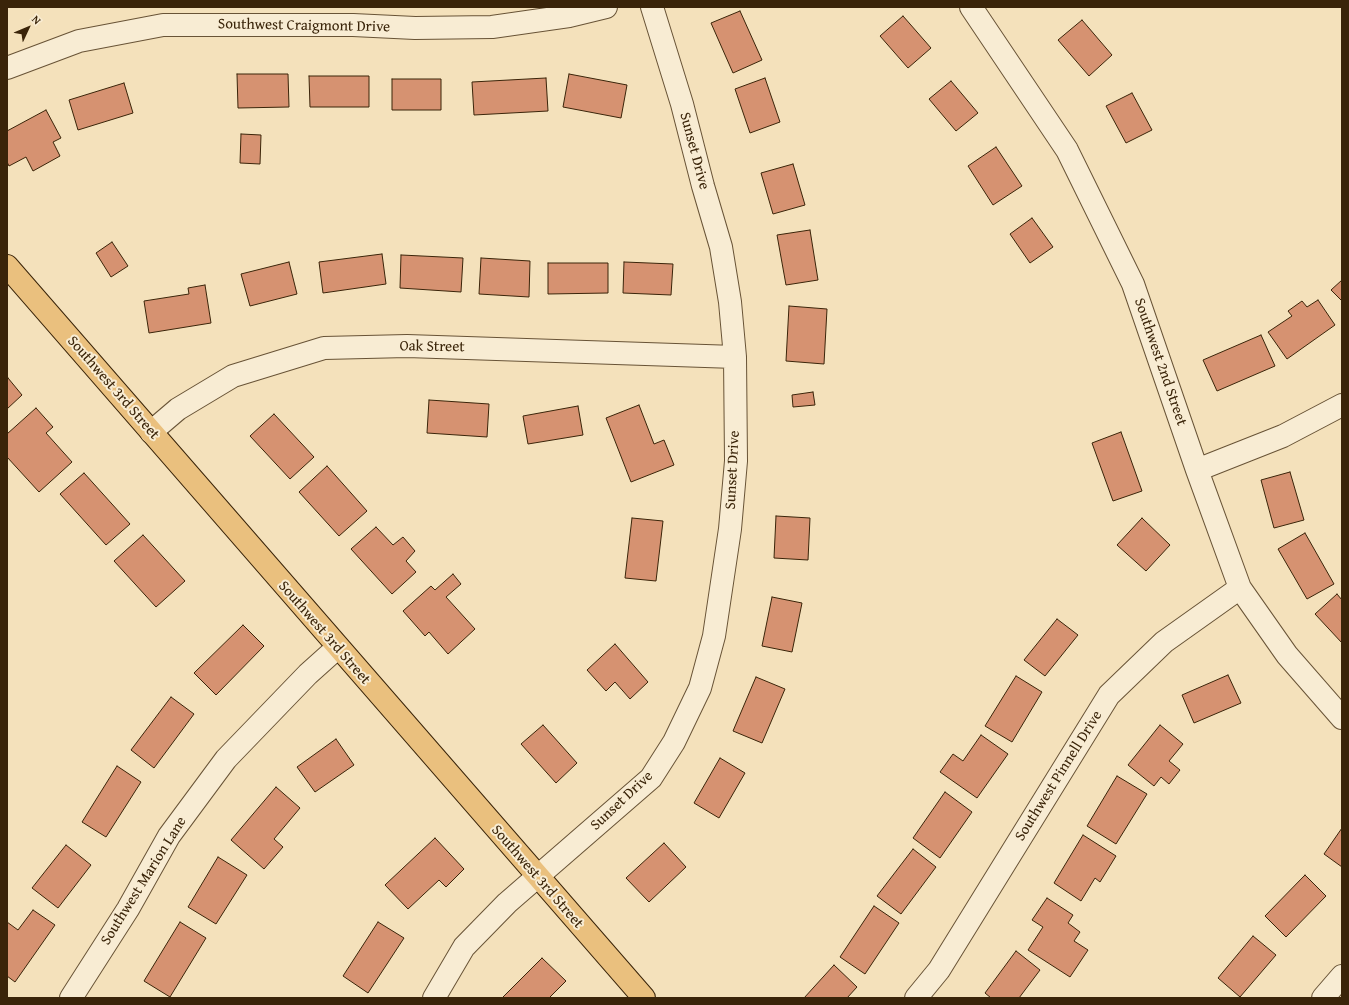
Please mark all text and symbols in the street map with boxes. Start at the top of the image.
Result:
north arrow [8,8,48,48]
text: N [28,11,45,28]
street label: Southwest Craigmont Drive [218,15,390,37]
street label: Sunset Drive [675,110,713,192]
street label: Southwest 2nd Street [1130,296,1190,428]
street label: Southwest 3rd Street [63,333,163,443]
street label: Oak Street [399,337,465,357]
street label: Sunset Drive [722,430,744,510]
street label: Southwest 3rd Street [274,578,374,688]
street label: Southwest Pinnell Drive [1012,708,1106,844]
street label: Sunset Drive [587,767,657,835]
street label: Southwest Marion Lane [97,814,191,948]
street label: Southwest 3rd Street [487,822,587,932]

